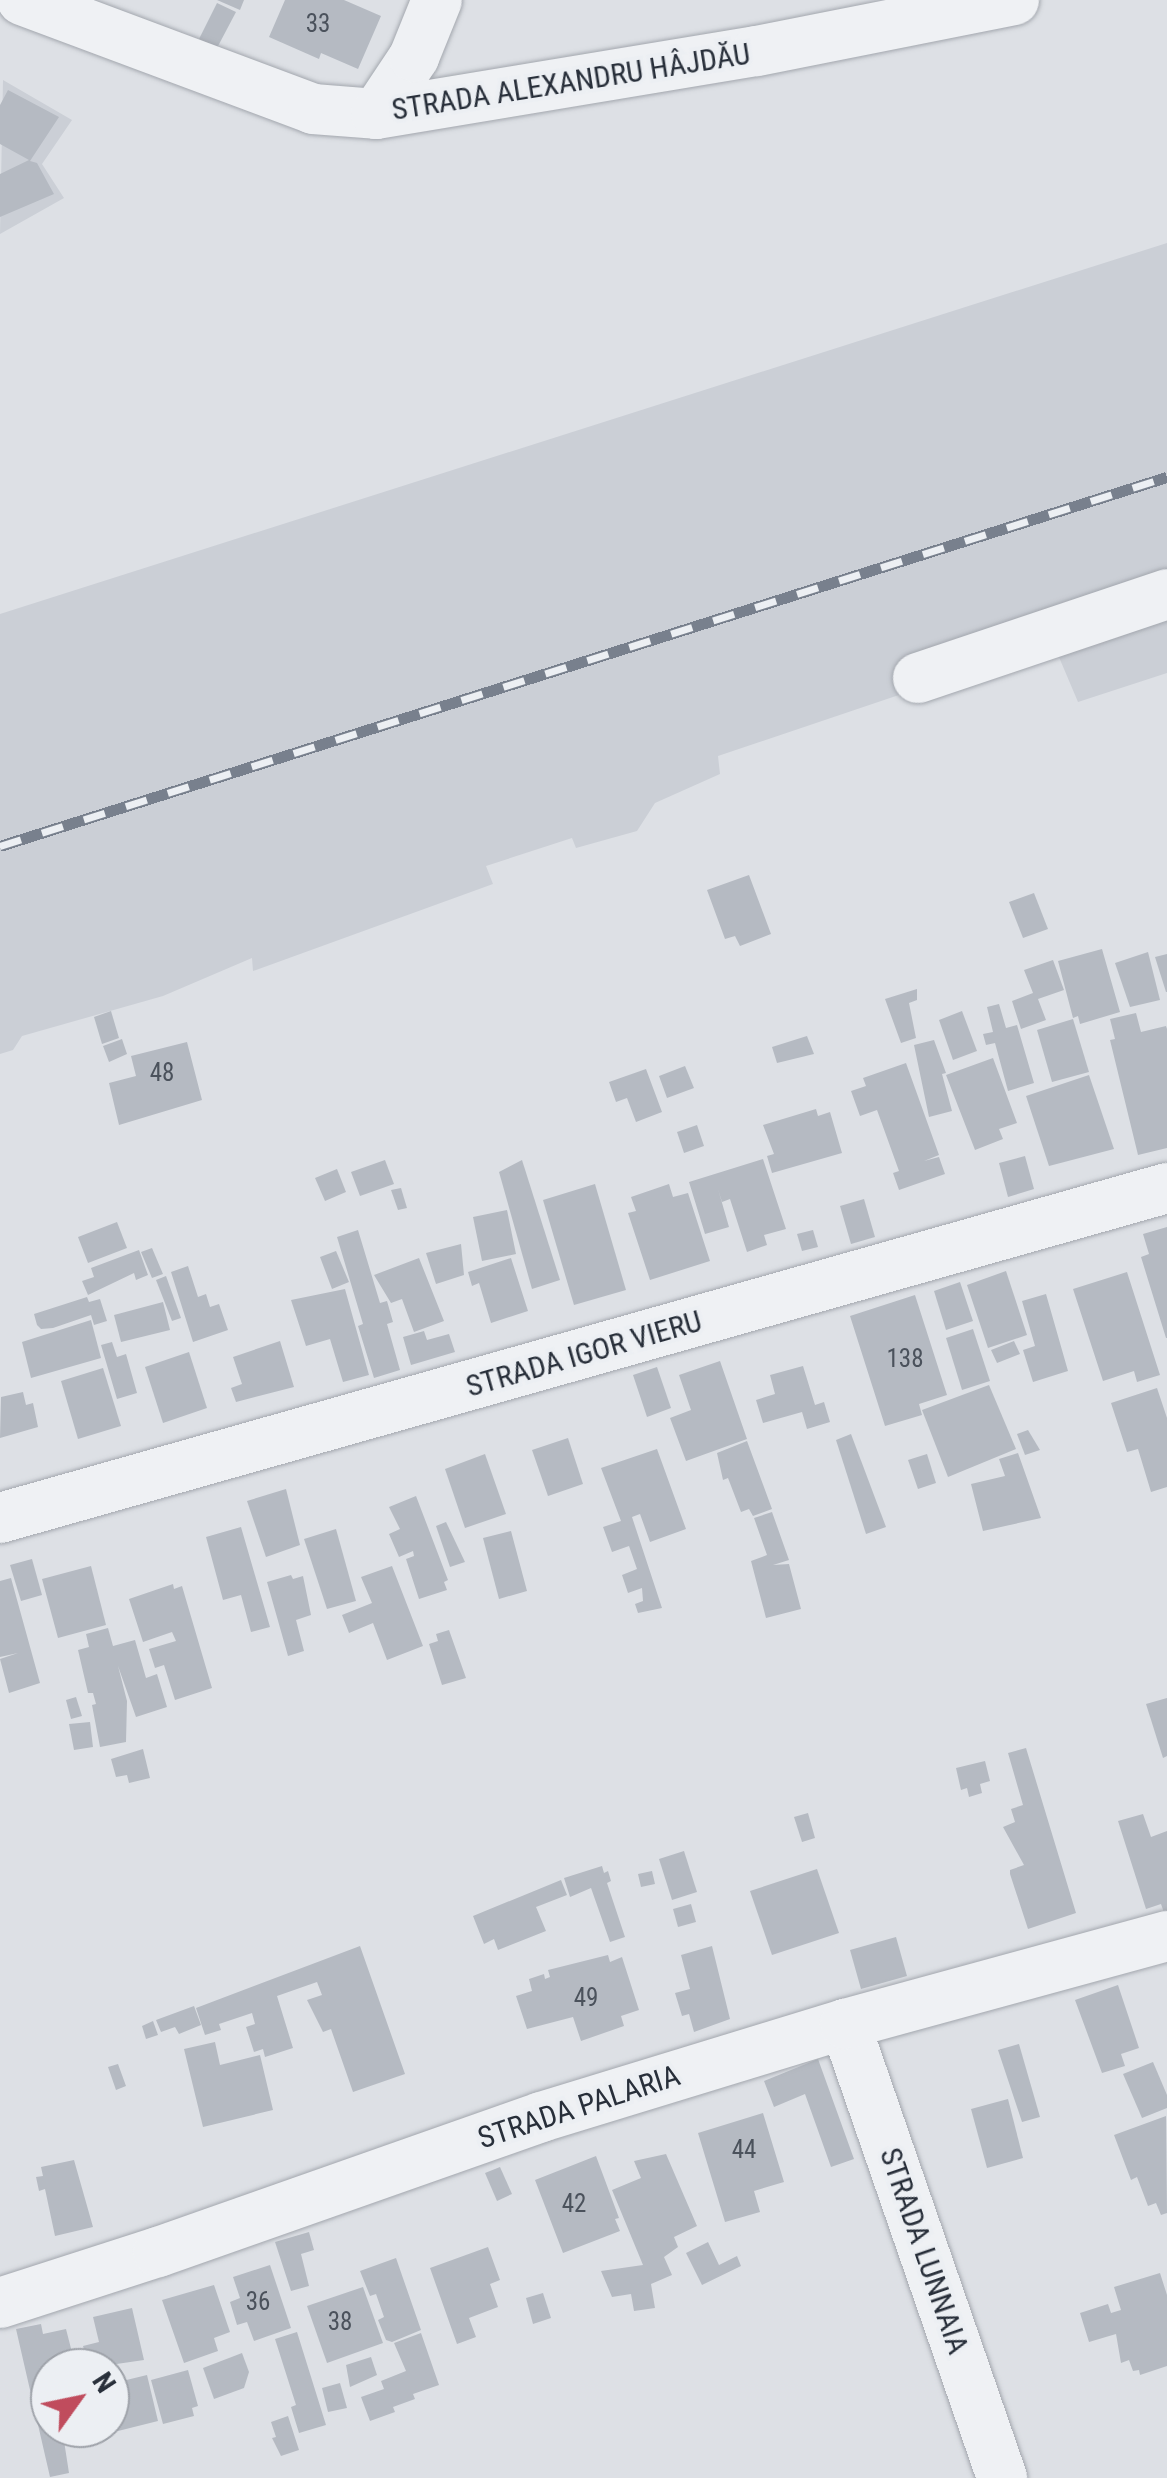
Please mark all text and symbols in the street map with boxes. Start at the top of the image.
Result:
house number: 33 [306,9,330,39]
street label: STRADA ALEXANDRU HÂJDĂU [389,36,753,128]
house number: 48 [150,1058,174,1088]
street label: STRADA IGOR VIERU [462,1303,706,1405]
house number: 138 [886,1344,924,1374]
house number: 49 [574,1983,598,2013]
street label: STRADA PALARIA [474,2057,684,2157]
house number: 44 [732,2135,756,2165]
street label: STRADA LUNNAIA [872,2143,976,2359]
house number: 42 [562,2189,586,2219]
house number: 36 [246,2287,270,2317]
house number: 38 [328,2307,352,2337]
north arrow [30,2348,130,2448]
text: N [85,2366,122,2399]

